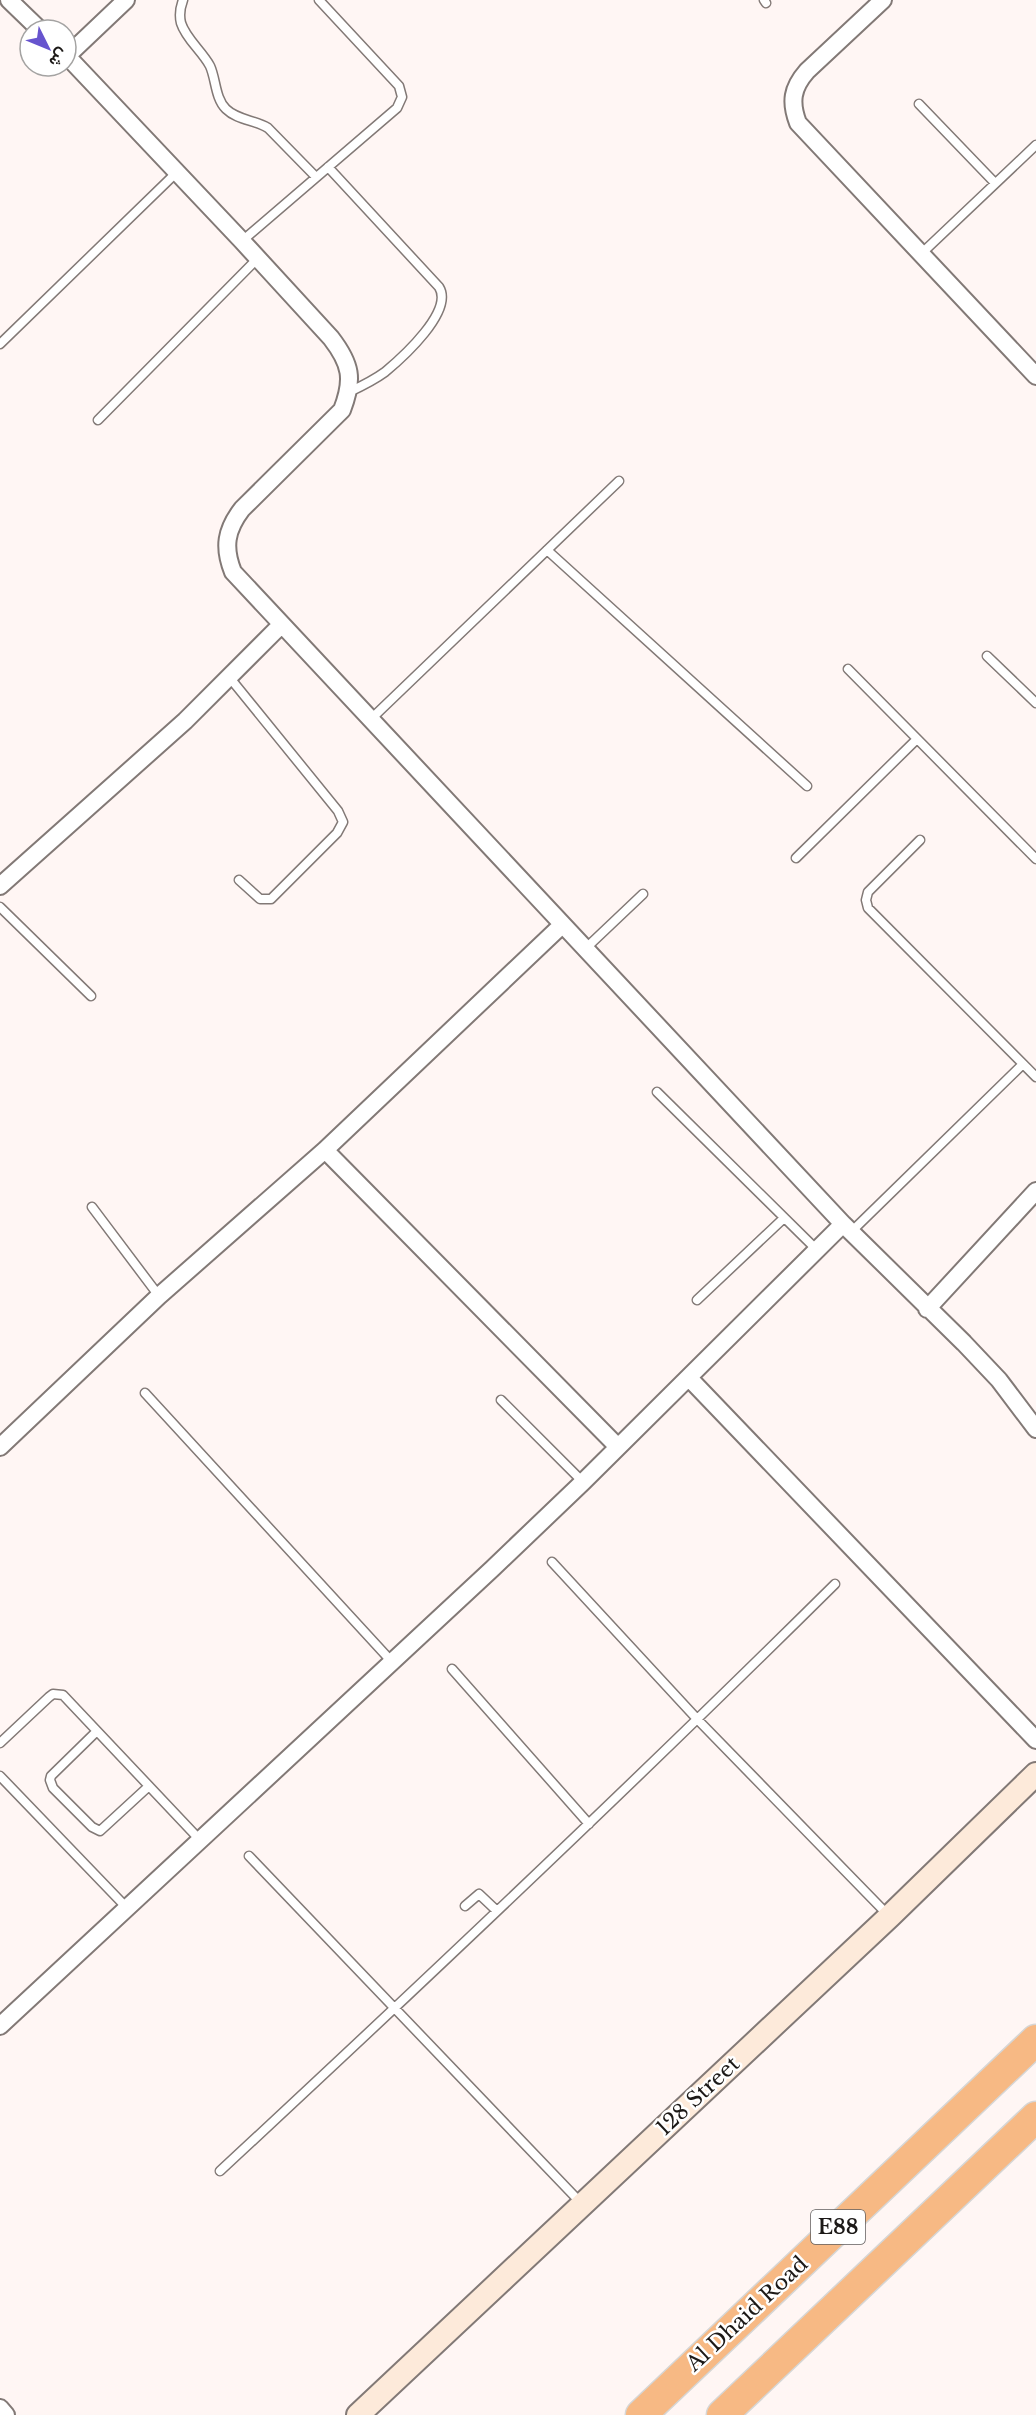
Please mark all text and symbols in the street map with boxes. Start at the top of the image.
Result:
north arrow [18,18,78,78]
text: ش [45,44,73,72]
street label: 128 Street [651,2051,745,2141]
road number: E88 [811,2210,865,2244]
street label: Al Dhaid Road [680,2251,813,2378]

